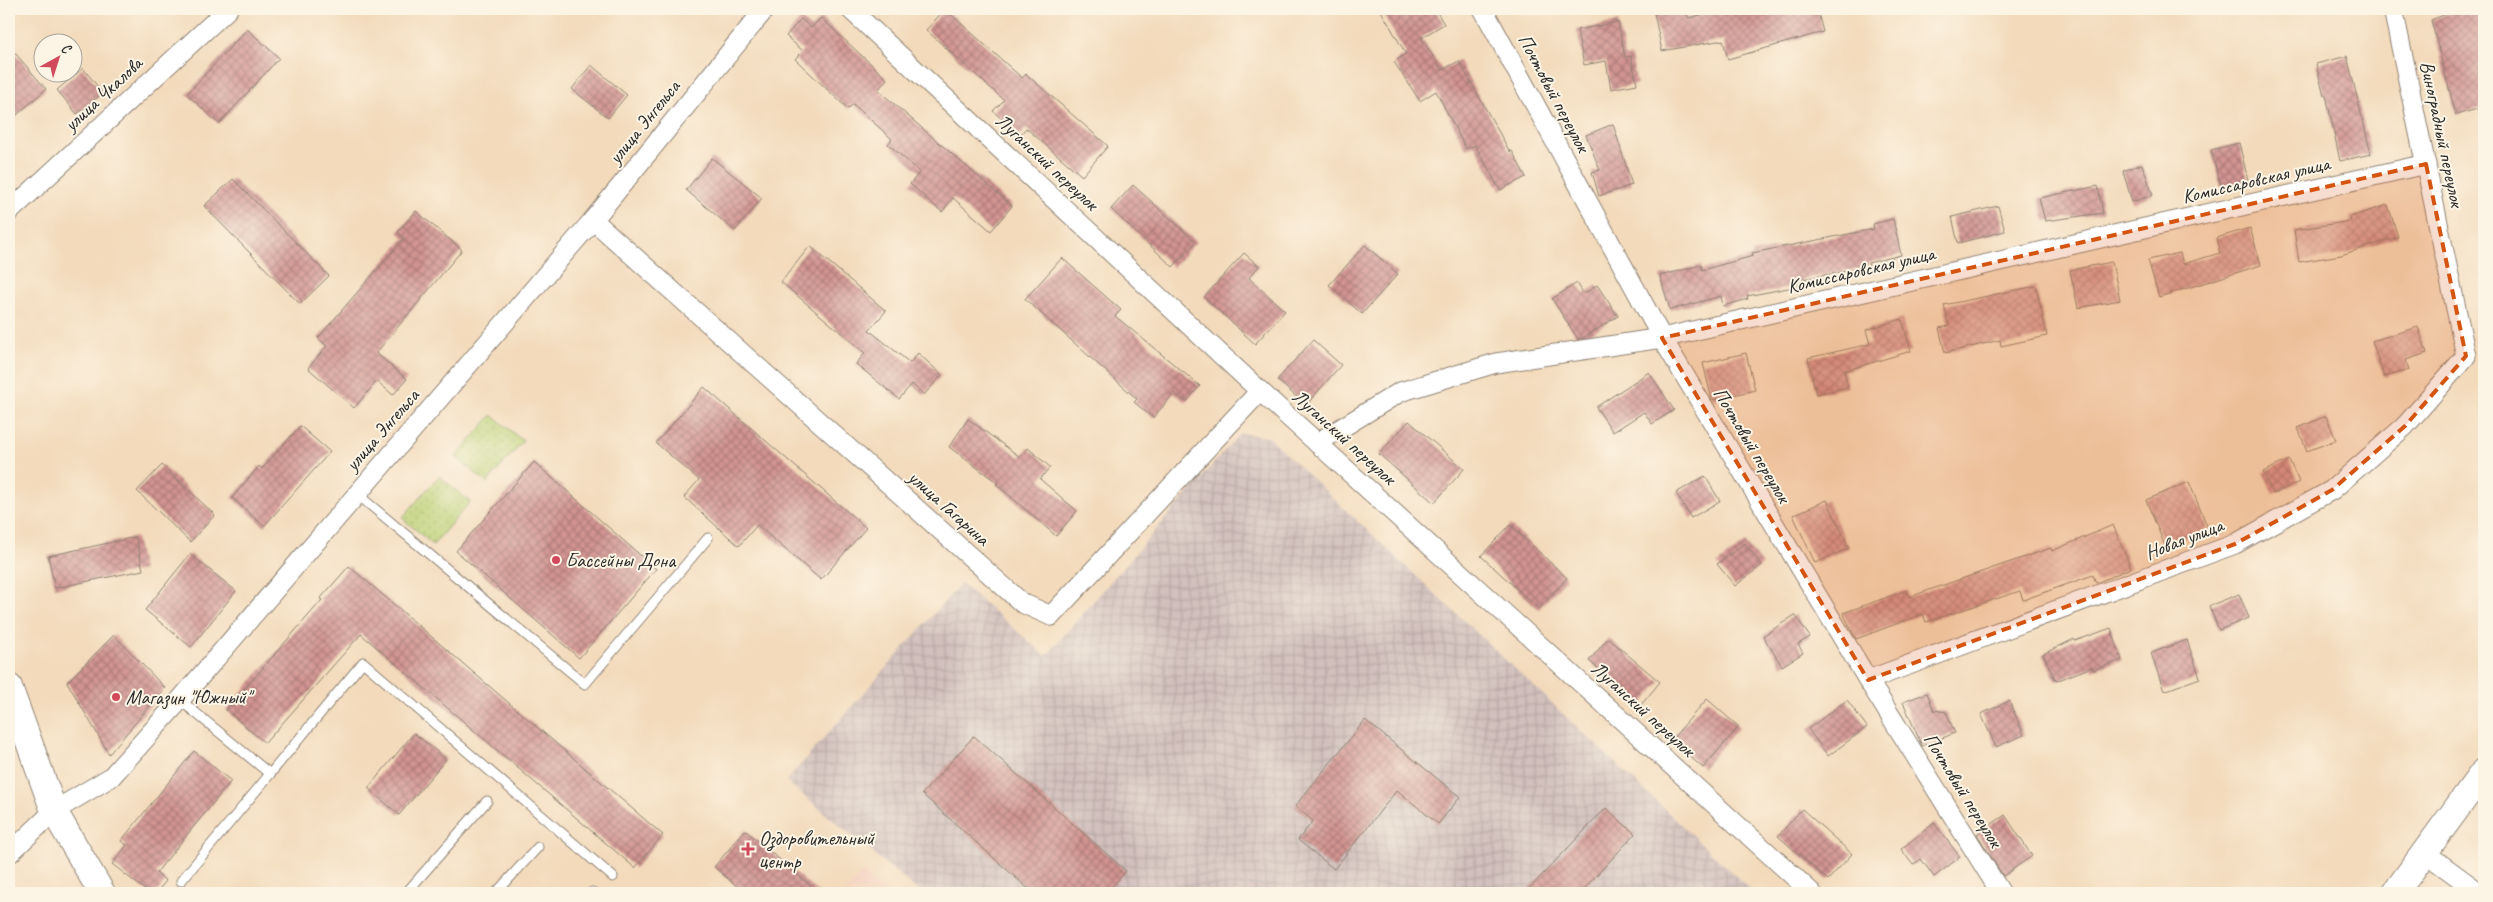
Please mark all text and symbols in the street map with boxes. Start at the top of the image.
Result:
street label: Почтовый переулок [1512,30,1596,158]
north arrow [32,32,82,82]
text: С [58,40,76,58]
street label: улица Чкалова [58,50,149,137]
street label: Виноградный переулок [2414,59,2470,211]
street label: улица Энгельса [602,74,687,170]
street label: Луганский переулок [991,108,1105,217]
street label: Комиссаровская улица [2180,150,2334,209]
street label: Комиссаровская улица [1785,240,1939,299]
street label: улица Энгельса [339,382,426,477]
street label: Почтовый переулок [1708,383,1797,509]
street label: Луганский переулок [1287,384,1402,491]
street label: улица Гагарина [902,464,996,552]
street label: Новая улица [2141,512,2228,565]
place label: Бассейны Дона [566,548,677,573]
marker: Бассейны Дона [550,554,562,566]
street label: Луганский переулок [1586,656,1701,763]
place label: Магазин "Южный" [126,685,255,710]
marker: Магазин "Южный" [110,691,122,703]
street label: Почтовый переулок [1918,728,2009,853]
place label: Оздоровительный центр [759,826,876,874]
marker: Оздоровительный центр [741,842,755,856]

